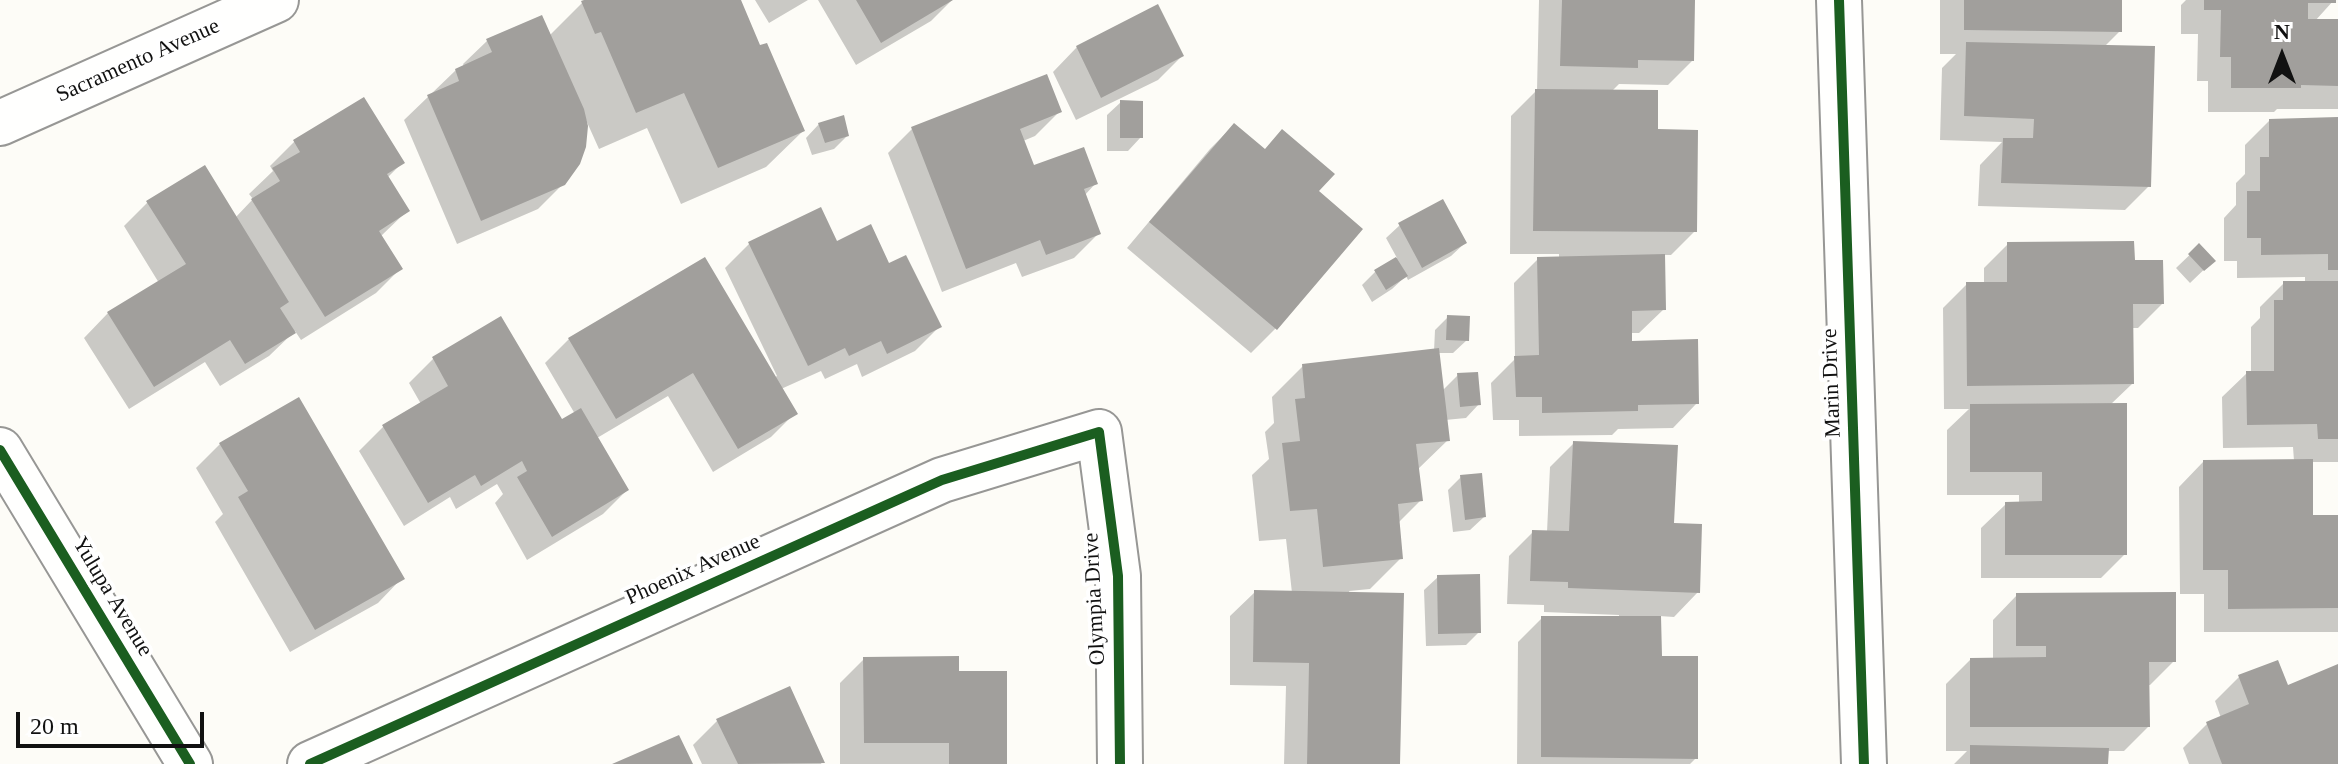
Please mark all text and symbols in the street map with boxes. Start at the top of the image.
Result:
street label: Sacramento Avenue [52,13,224,109]
north arrow [2242,16,2322,96]
text: N [2274,19,2290,44]
street label: Marin Drive [1817,328,1847,438]
street label: Phoenix Avenue [622,529,764,611]
street label: Olympia Drive [1078,532,1112,666]
street label: Yulupa Avenue [66,533,158,661]
scale bar [20,696,208,746]
text: 20 m [30,713,79,739]

